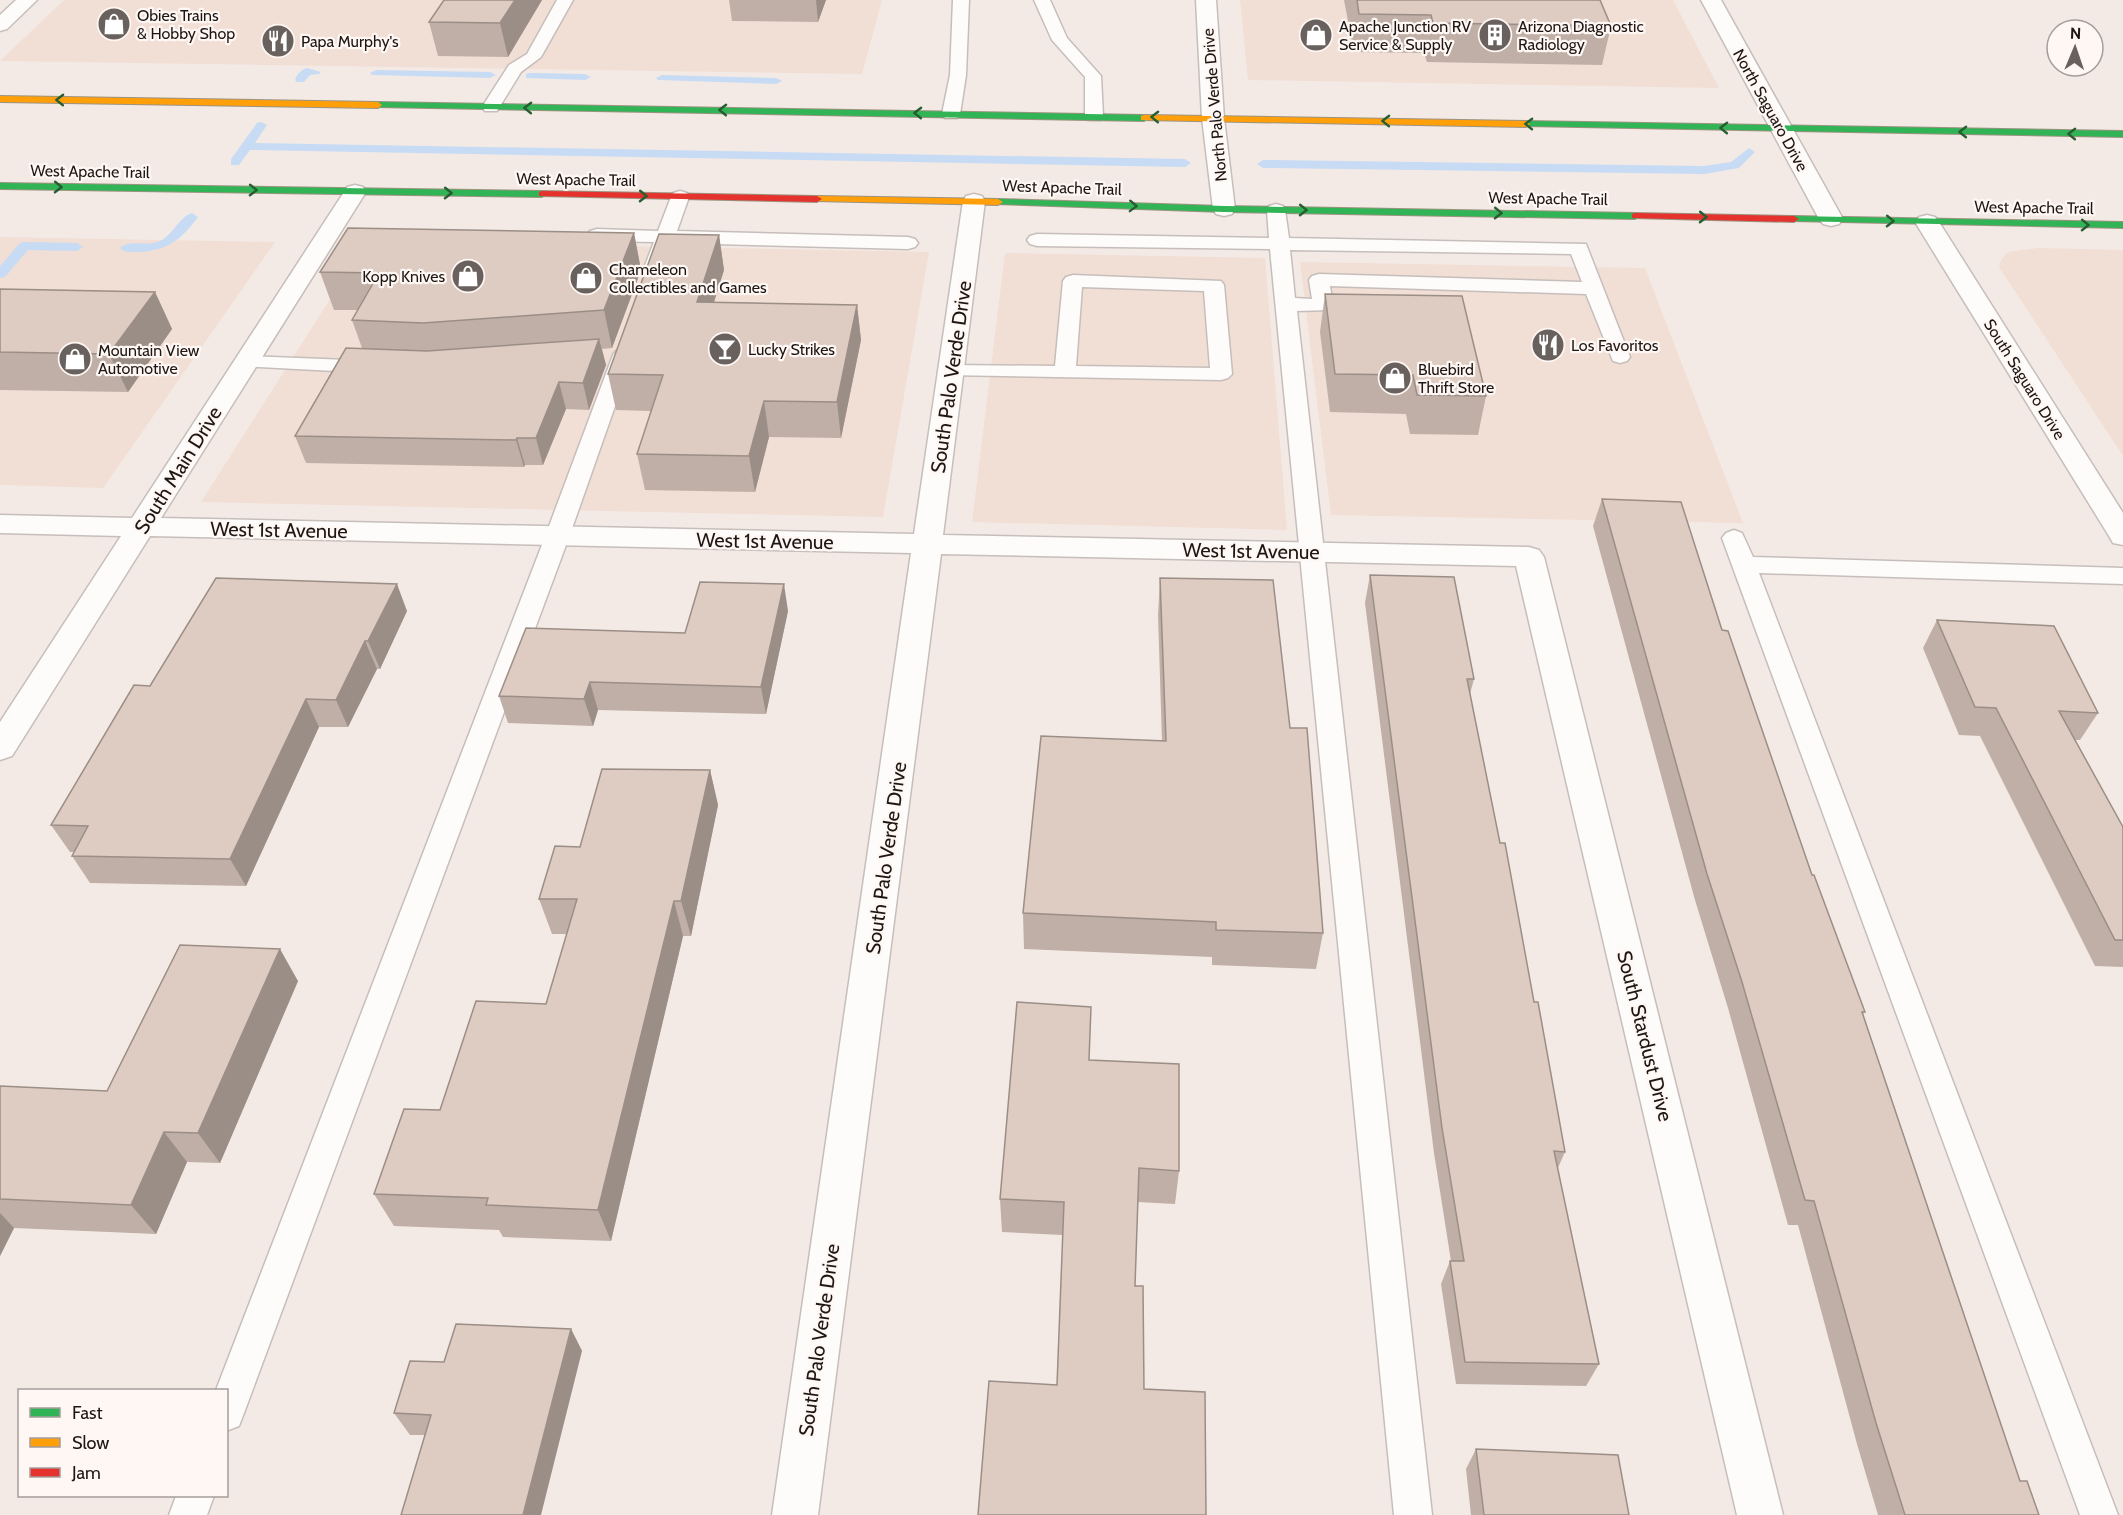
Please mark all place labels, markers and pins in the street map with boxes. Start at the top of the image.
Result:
shop icon: Obies Trains & Hobby Shop [96,6,132,42]
place label: Obies Trains & Hobby Shop [137,6,235,43]
shop icon: Apache Junction RV Service & Supply [1298,17,1334,53]
place label: Apache Junction RV Service & Supply [1339,17,1471,54]
building icon: Arizona Diagnostic Radiology [1477,17,1513,53]
place label: Arizona Diagnostic Radiology [1518,17,1644,54]
restaurant icon: Papa Murphy's [260,23,296,59]
place label: Papa Murphy's [301,32,399,51]
shop icon: Kopp Knives [450,258,486,294]
shop icon: Chameleon Collectibles and Games [568,260,604,296]
place label: Chameleon Collectibles and Games [609,260,767,297]
place label: Kopp Knives [362,267,445,286]
restaurant icon: Los Favoritos [1530,327,1566,363]
bar icon: Lucky Strikes [707,331,743,367]
place label: Los Favoritos [1571,336,1659,355]
place label: Lucky Strikes [748,340,835,359]
shop icon: Mountain View Automotive [57,341,93,377]
place label: Mountain View Automotive [98,341,200,378]
shop icon: Bluebird Thrift Store [1377,360,1413,396]
place label: Bluebird Thrift Store [1418,360,1494,397]

